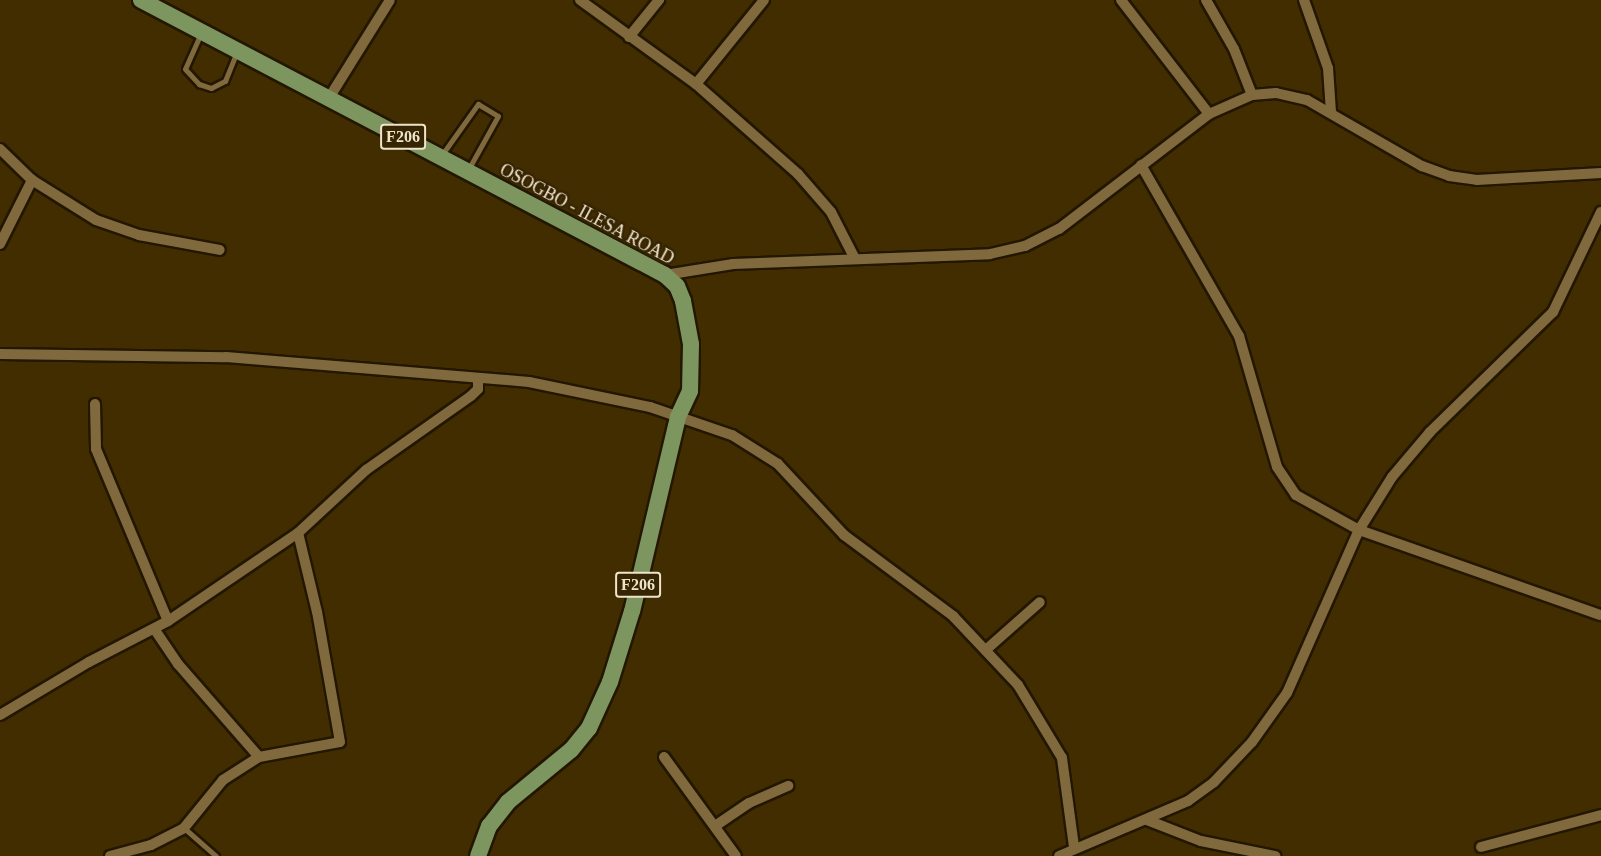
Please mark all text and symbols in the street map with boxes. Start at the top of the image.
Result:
road number: F206 [379,124,427,150]
street label: OSOGBO - ILESA ROAD [496,159,678,269]
road number: F206 [614,572,662,598]

